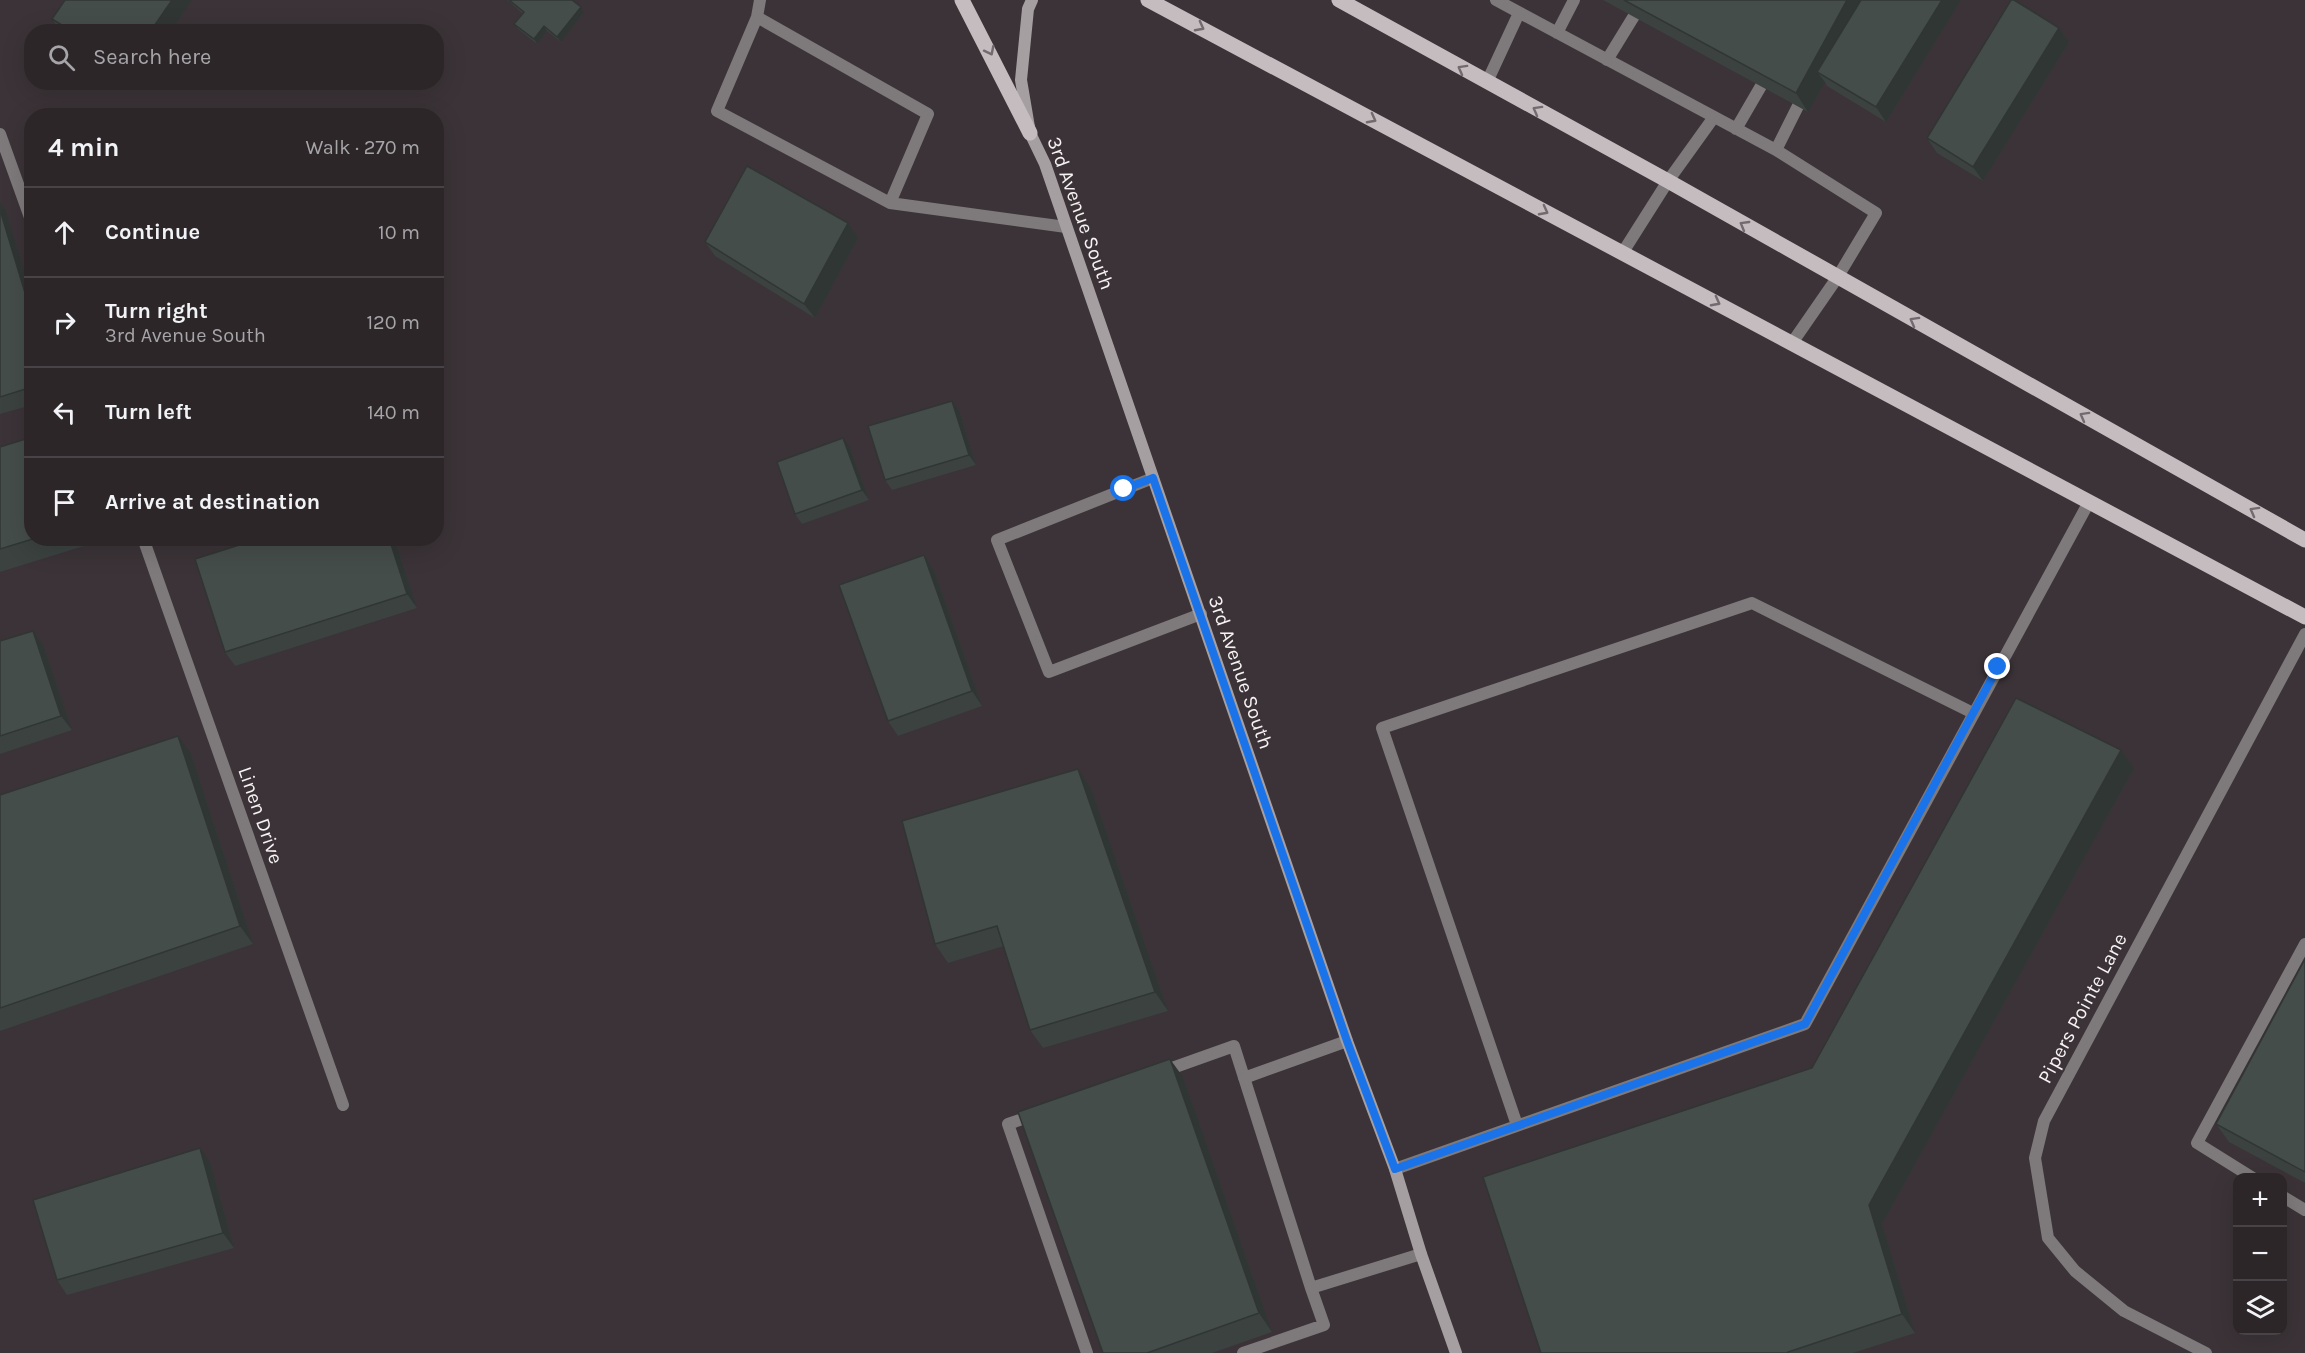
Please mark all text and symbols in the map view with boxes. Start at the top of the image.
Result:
one-way arrow [1194,20,1205,32]
search box [24,24,444,90]
icon: search [45,41,78,74]
text: Search here [93,44,211,70]
one-way arrow [982,45,994,56]
one-way arrow [1458,64,1468,76]
one-way arrow [1533,106,1543,117]
one-way arrow [1366,112,1376,123]
text: 4 min [48,132,119,163]
street label: 3rd Avenue South [1042,134,1119,293]
text: Walk · 270 m [306,136,420,159]
one-way arrow [1538,204,1549,215]
icon: ahead [48,216,81,249]
text: Continue [105,219,200,245]
one-way arrow [1740,220,1750,232]
text: 10 m [378,221,420,244]
one-way arrow [1710,295,1721,306]
text: Turn right [105,298,208,324]
icon: right [48,306,81,339]
text: 120 m [366,311,420,334]
one-way arrow [1910,316,1920,328]
text: 3rd Avenue South [105,324,266,347]
icon: left [48,396,81,429]
text: Turn left [105,399,192,425]
text: 140 m [367,401,420,424]
one-way arrow [2080,412,2090,423]
route start [1110,475,1136,501]
icon: arrive [48,486,81,519]
text: Arrive at destination [105,489,320,515]
one-way arrow [2250,507,2260,519]
street label: 3rd Avenue South [1203,592,1278,752]
route end [1984,653,2010,679]
street label: Linen Drive [233,764,288,867]
street label: Pipers Pointe Lane [2033,929,2132,1087]
map controls [2233,1173,2287,1335]
button: + [2233,1173,2287,1227]
button: − [2233,1227,2287,1281]
button: layers [2233,1281,2287,1335]

